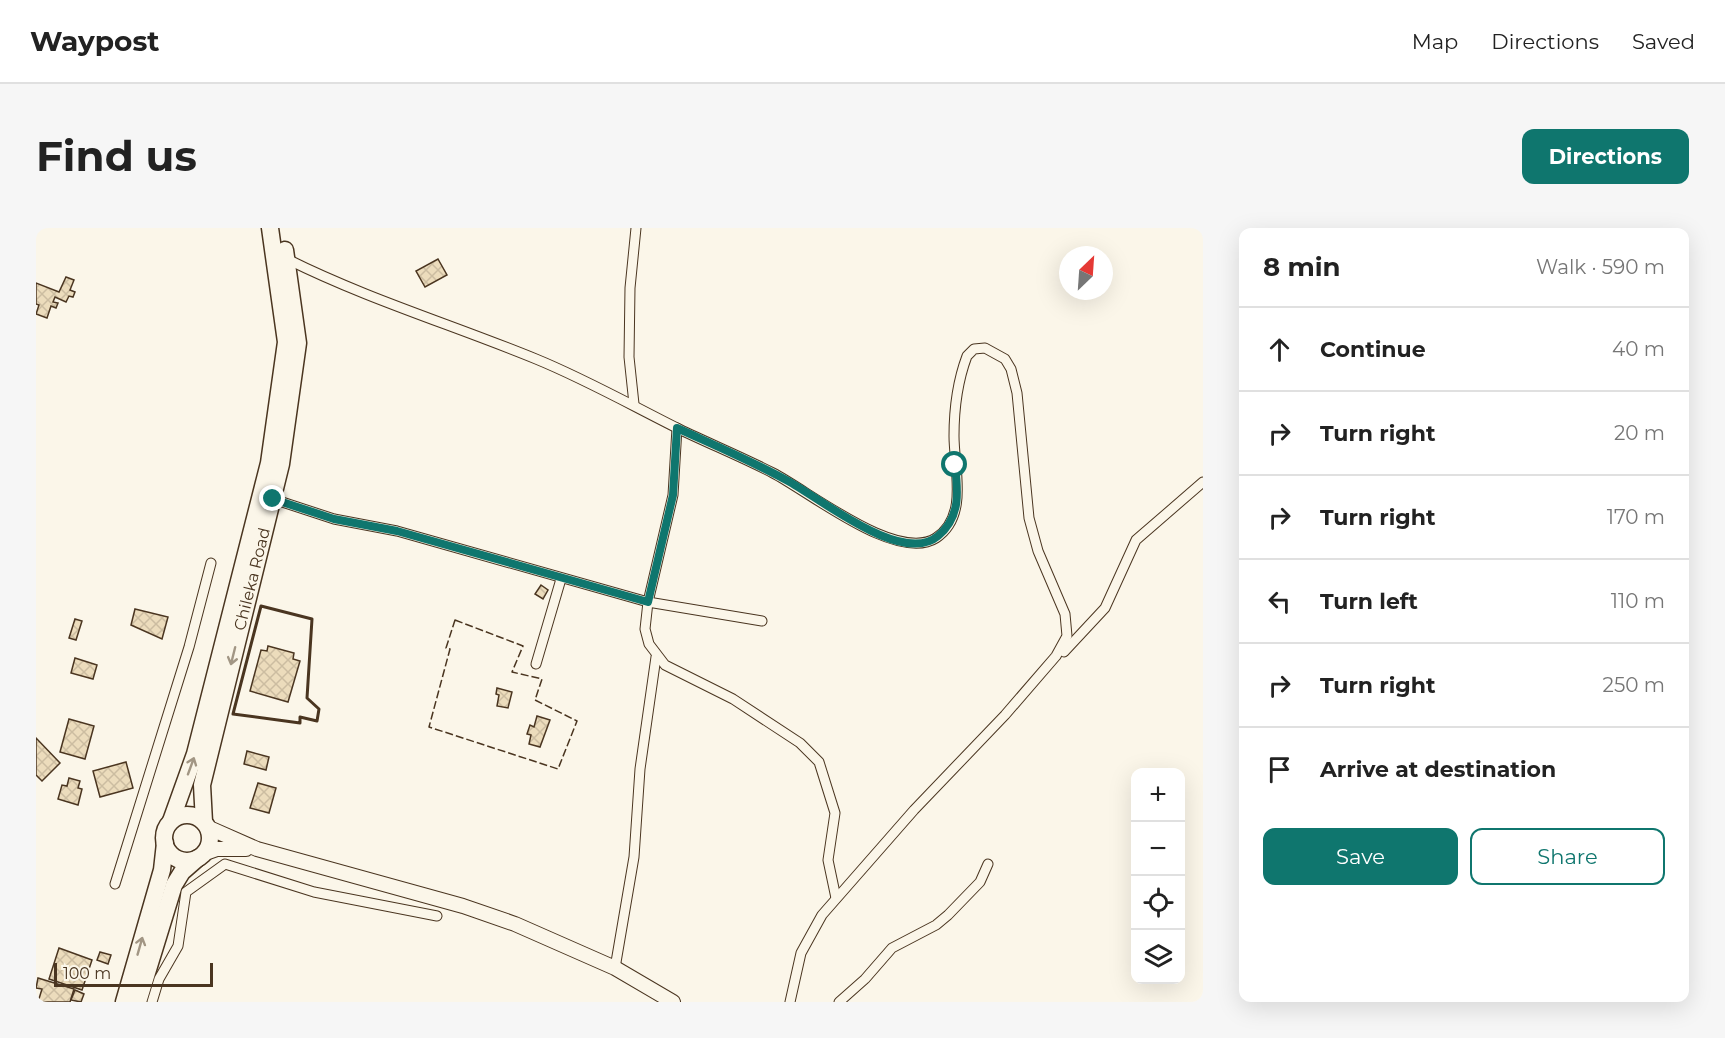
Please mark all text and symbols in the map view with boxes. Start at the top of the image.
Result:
text: Waypost [30,24,160,58]
text: Map [1412,29,1458,54]
text: Directions [1491,29,1599,54]
text: Saved [1632,29,1695,54]
button: Directions [1522,129,1689,184]
text: Find us [36,130,197,182]
north arrow [1059,246,1113,300]
text: 8 min [1263,251,1341,283]
text: Walk · 590 m [1536,255,1665,279]
icon: ahead [1263,333,1296,366]
text: Continue [1320,336,1426,363]
text: 40 m [1612,337,1665,361]
icon: right [1263,417,1296,450]
text: Turn right [1320,420,1435,447]
text: 20 m [1614,421,1665,445]
route start [941,451,967,477]
route end [259,485,285,511]
icon: right [1263,501,1296,534]
text: Turn right [1320,504,1435,531]
text: 170 m [1607,505,1665,529]
street label: Chileka Road [230,526,274,632]
icon: left [1263,585,1296,618]
text: Turn left [1320,588,1418,615]
text: 110 m [1611,589,1665,613]
one-way arrow [227,646,239,665]
icon: right [1263,669,1296,702]
text: Turn right [1320,672,1435,699]
text: 250 m [1603,673,1665,697]
icon: arrive [1263,753,1296,786]
text: Arrive at destination [1320,756,1556,783]
one-way arrow [186,757,197,776]
map controls [1131,768,1185,984]
button: + [1131,768,1185,822]
button: − [1131,822,1185,876]
button: Save [1263,828,1458,885]
button: Share [1470,828,1665,885]
button: locate [1131,876,1185,930]
button: layers [1131,930,1185,984]
one-way arrow [135,937,146,956]
scale bar [54,960,213,988]
text: 100 m [63,964,111,983]

